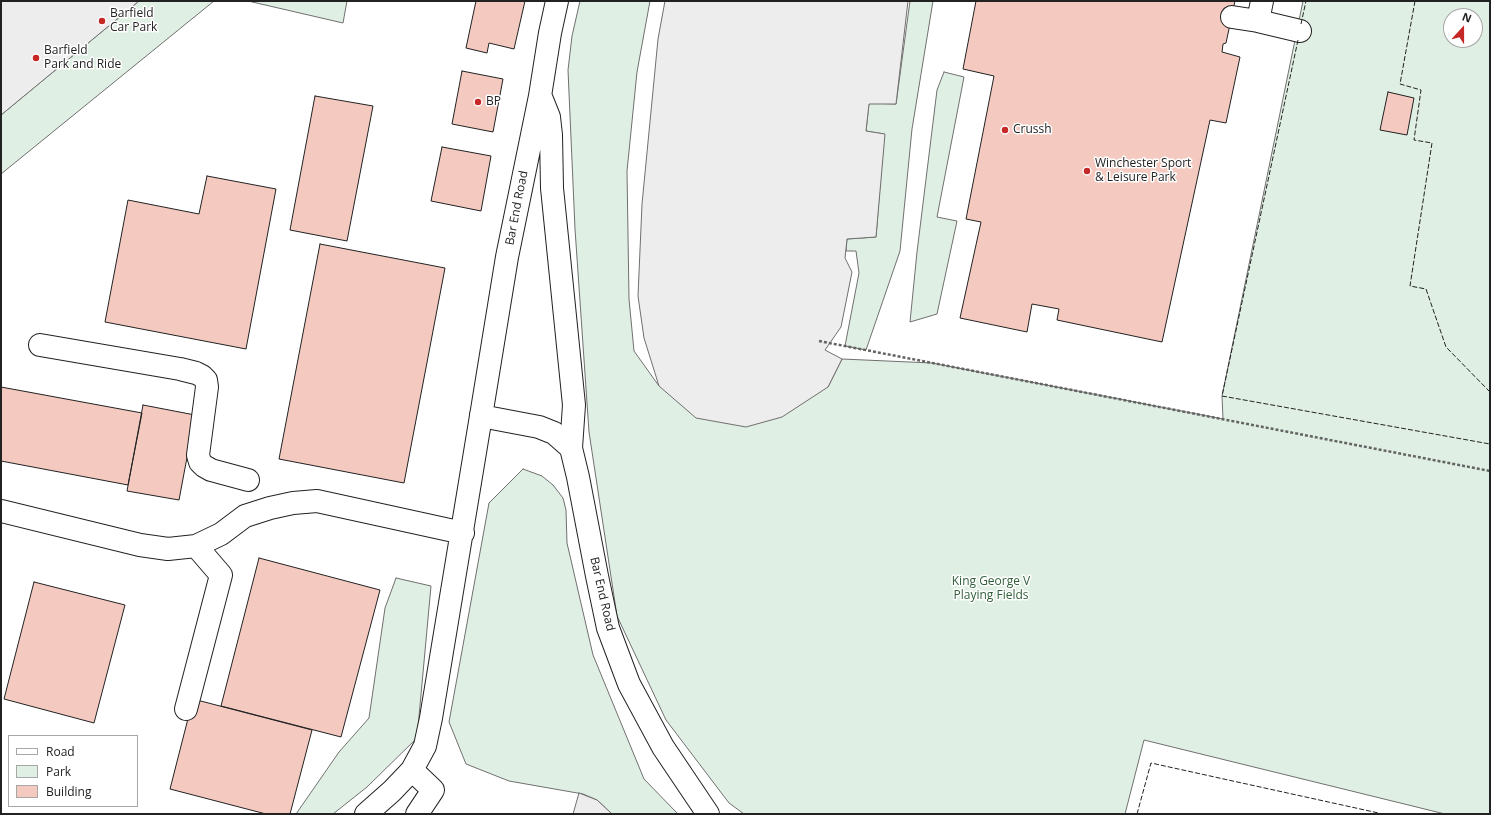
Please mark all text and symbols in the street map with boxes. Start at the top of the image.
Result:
place label: Barfield Car Park [110,7,157,35]
north arrow [1443,8,1483,48]
text: N [1460,9,1474,26]
marker: Barfield Car Park [97,16,107,26]
place label: Barfield Park and Ride [44,44,121,72]
marker: Barfield Park and Ride [31,53,41,63]
place label: BP [486,95,501,109]
marker: BP [473,97,483,107]
place label: Crussh [1013,123,1052,137]
marker: Crussh [1000,125,1010,135]
place label: Winchester Sport & Leisure Park [1095,157,1191,185]
marker: Winchester Sport & Leisure Park [1082,166,1092,176]
street label: Bar End Road [503,170,531,246]
street label: Bar End Road [586,556,618,632]
park label: King George V Playing Fields [952,575,1030,603]
legend [8,735,138,807]
text: Road [46,743,75,760]
text: Park [46,763,71,780]
text: Building [46,783,91,800]

